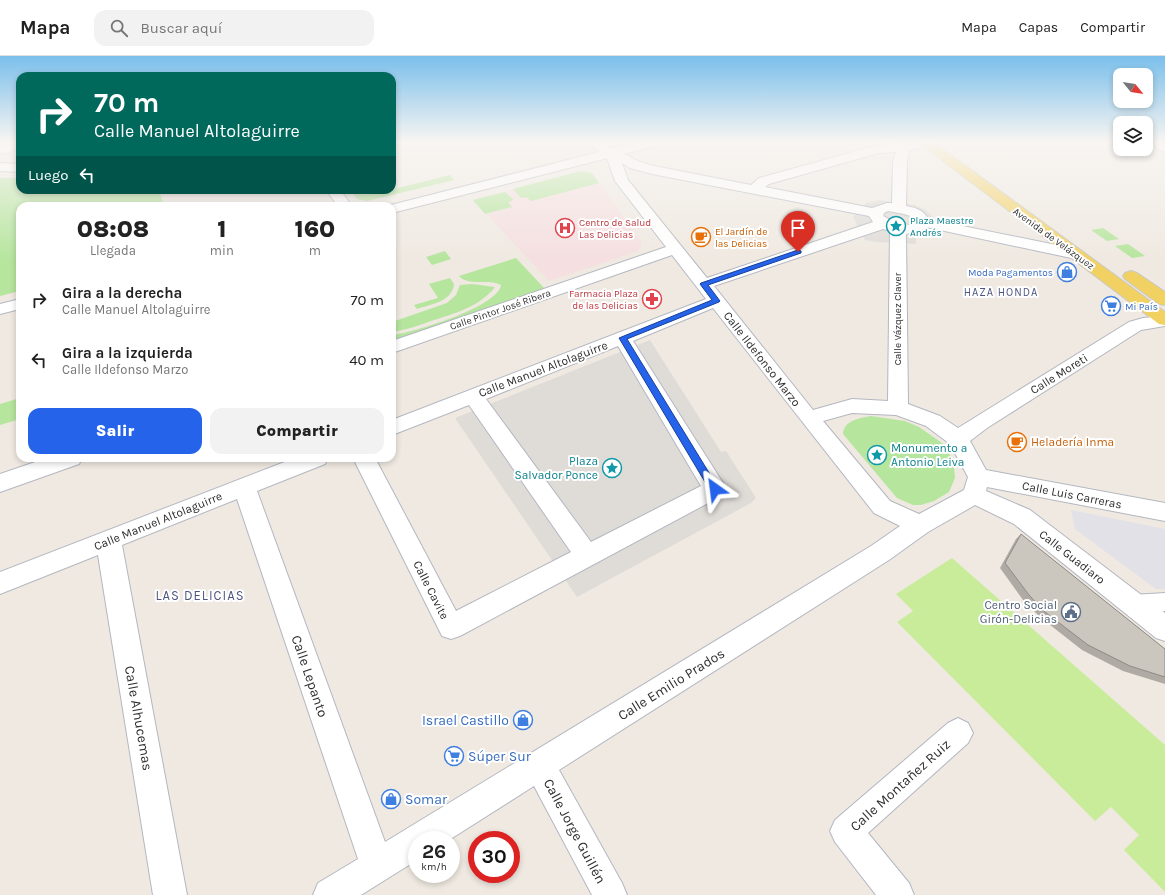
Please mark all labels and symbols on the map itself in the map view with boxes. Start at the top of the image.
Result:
north arrow [1113,68,1153,108]
street label: Avenida de Velázquez [1011,205,1096,272]
pin [781,211,815,252]
place icon: Plaza Maestre Andrés [885,215,907,237]
place label: Plaza Maestre Andrés [910,215,973,239]
hospital icon: Centro de Salud Las Delicias [554,217,576,239]
place label: Centro de Salud Las Delicias [579,217,651,241]
cafe icon: El Jardín de las Delicias [690,226,712,248]
place label: El Jardín de las Delicias [715,226,767,250]
shop icon: Moda Pagamentos [1056,261,1078,283]
place label: Moda Pagamentos [968,267,1053,279]
street label: Calle Vázquez Claver [892,272,904,365]
district label: HAZA HONDA [964,286,1038,299]
street label: Calle Pintor José Ribera [448,287,552,333]
place label: Farmacia Plaza de las Delicias [569,288,638,312]
pharmacy icon: Farmacia Plaza de las Delicias [641,288,663,310]
supermarket icon: Mi País [1100,295,1122,317]
place label: Mi País [1125,301,1158,313]
street label: Calle Ildefonso Marzo [721,309,803,409]
street label: Calle Manuel Altolaguirre [476,338,610,400]
street label: Calle Moreti [1028,351,1090,397]
cafe icon: Heladería Inma [1006,431,1028,453]
place label: Heladería Inma [1031,435,1114,449]
place label: Monumento a Antonio Leiva [891,441,967,469]
place icon: Monumento a Antonio Leiva [866,444,888,466]
place label: Plaza Salvador Ponce [514,454,598,482]
place icon: Plaza Salvador Ponce [601,457,623,479]
position arrow [694,468,736,510]
street label: Calle Luis Carreras [1021,478,1123,512]
street label: Calle Manuel Altolaguirre [92,489,224,553]
street label: Calle Guadiaro [1036,527,1108,587]
street label: Calle Cavite [410,558,452,622]
district label: LAS DELICIAS [155,588,245,603]
place label: Centro Social Girón-Delicias [980,598,1057,626]
public building icon: Centro Social Girón-Delicias [1060,601,1082,623]
street label: Calle Lepanto [288,633,332,719]
street label: Calle Emilio Prados [615,645,728,724]
street label: Calle Alhucemas [121,664,156,772]
shop icon: Israel Castillo [512,709,534,731]
place label: Israel Castillo [422,712,509,729]
street label: Calle Montañez Ruiz [847,736,954,835]
supermarket icon: Súper Sur [443,745,465,767]
place label: Súper Sur [468,748,532,765]
street label: Calle Jorge Guillén [540,776,609,887]
shop icon: Somar [380,788,402,810]
place label: Somar [405,791,448,808]
speed limit sign: 30 [468,831,520,883]

